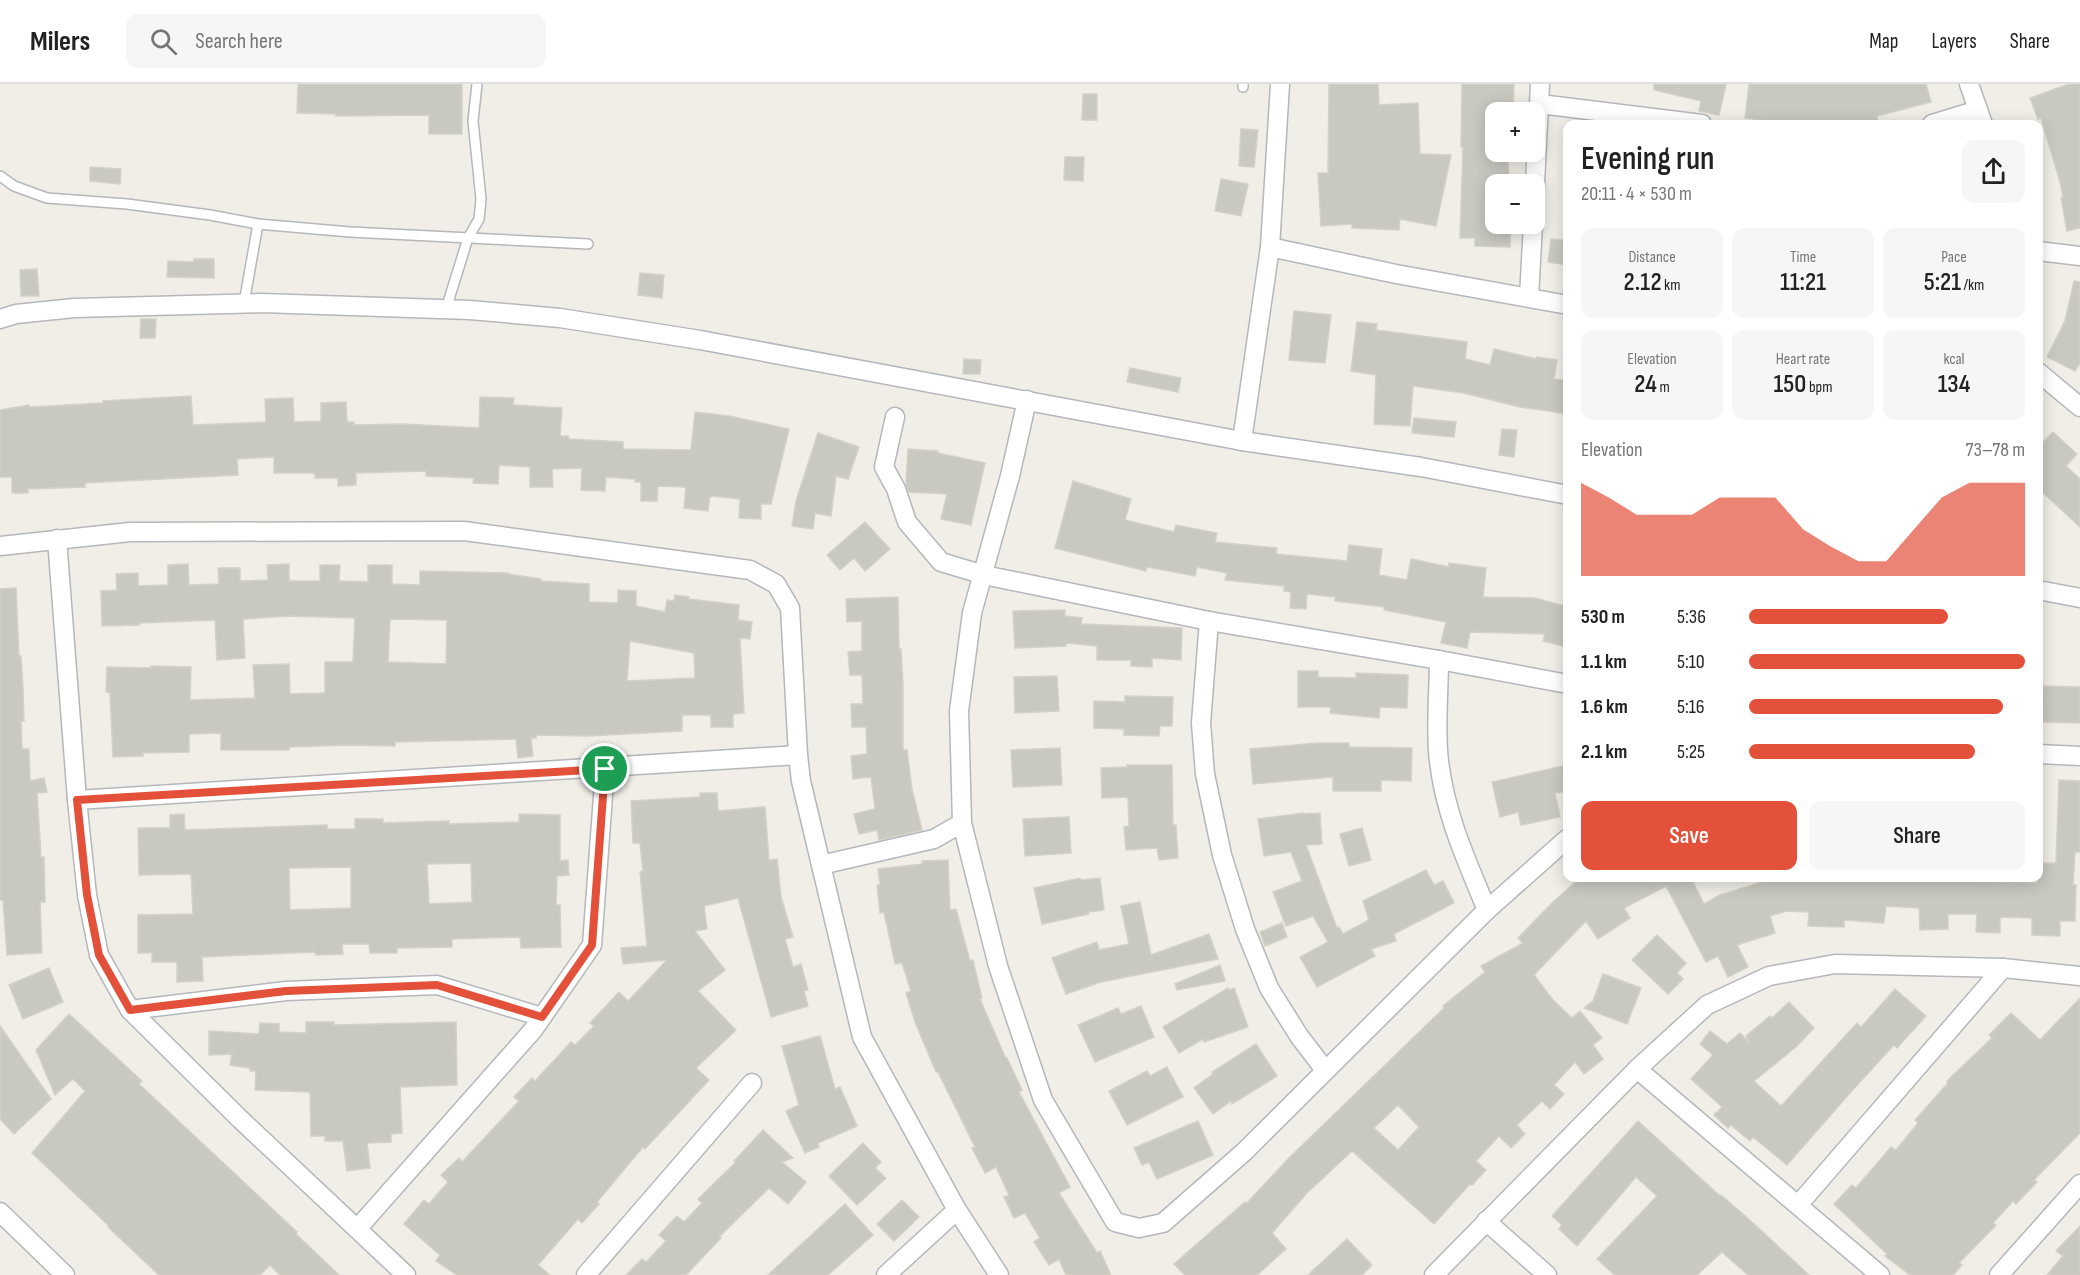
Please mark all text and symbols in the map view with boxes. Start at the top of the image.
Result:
search box [126,14,546,68]
text: Milers [30,25,90,58]
icon: search [147,25,180,58]
text: Search here [195,28,283,55]
text: Map [1869,29,1898,54]
text: Layers [1931,29,1977,54]
text: Share [2010,29,2050,54]
map controls [1485,102,1545,234]
button: + [1485,102,1545,162]
text: Evening run [1581,139,1715,179]
button: share [1962,140,2025,203]
button: − [1485,174,1545,234]
text: 20:11 · 4 × 530 m [1581,182,1692,206]
text: Distance [1628,248,1676,267]
text: Time [1790,248,1816,267]
text: Pace [1941,248,1967,267]
text: 2.12 [1624,267,1662,298]
text: 11:21 [1780,267,1826,298]
text: 5:21 [1924,267,1961,298]
text: km [1662,276,1680,295]
text: /km [1961,276,1984,295]
text: Elevation [1627,350,1677,369]
text: Heart rate [1776,350,1830,369]
text: kcal [1943,350,1965,369]
text: 24 [1634,369,1657,400]
text: 150 [1774,369,1806,400]
text: 134 [1938,369,1970,400]
text: m [1657,378,1670,397]
text: bpm [1806,378,1832,397]
text: Elevation [1581,438,1643,462]
text: 73–78 m [1966,438,2025,462]
text: 530 m [1581,605,1625,629]
text: 5:36 [1677,605,1706,629]
text: 1.1 km [1581,650,1627,674]
text: 5:10 [1677,650,1705,674]
text: 1.6 km [1581,695,1628,719]
text: 5:16 [1677,695,1705,719]
text: 2.1 km [1581,740,1627,764]
text: 5:25 [1677,740,1705,764]
pin [579,743,630,794]
icon: arrive [588,752,621,785]
button: Save [1581,801,1797,870]
button: Share [1809,801,2025,870]

